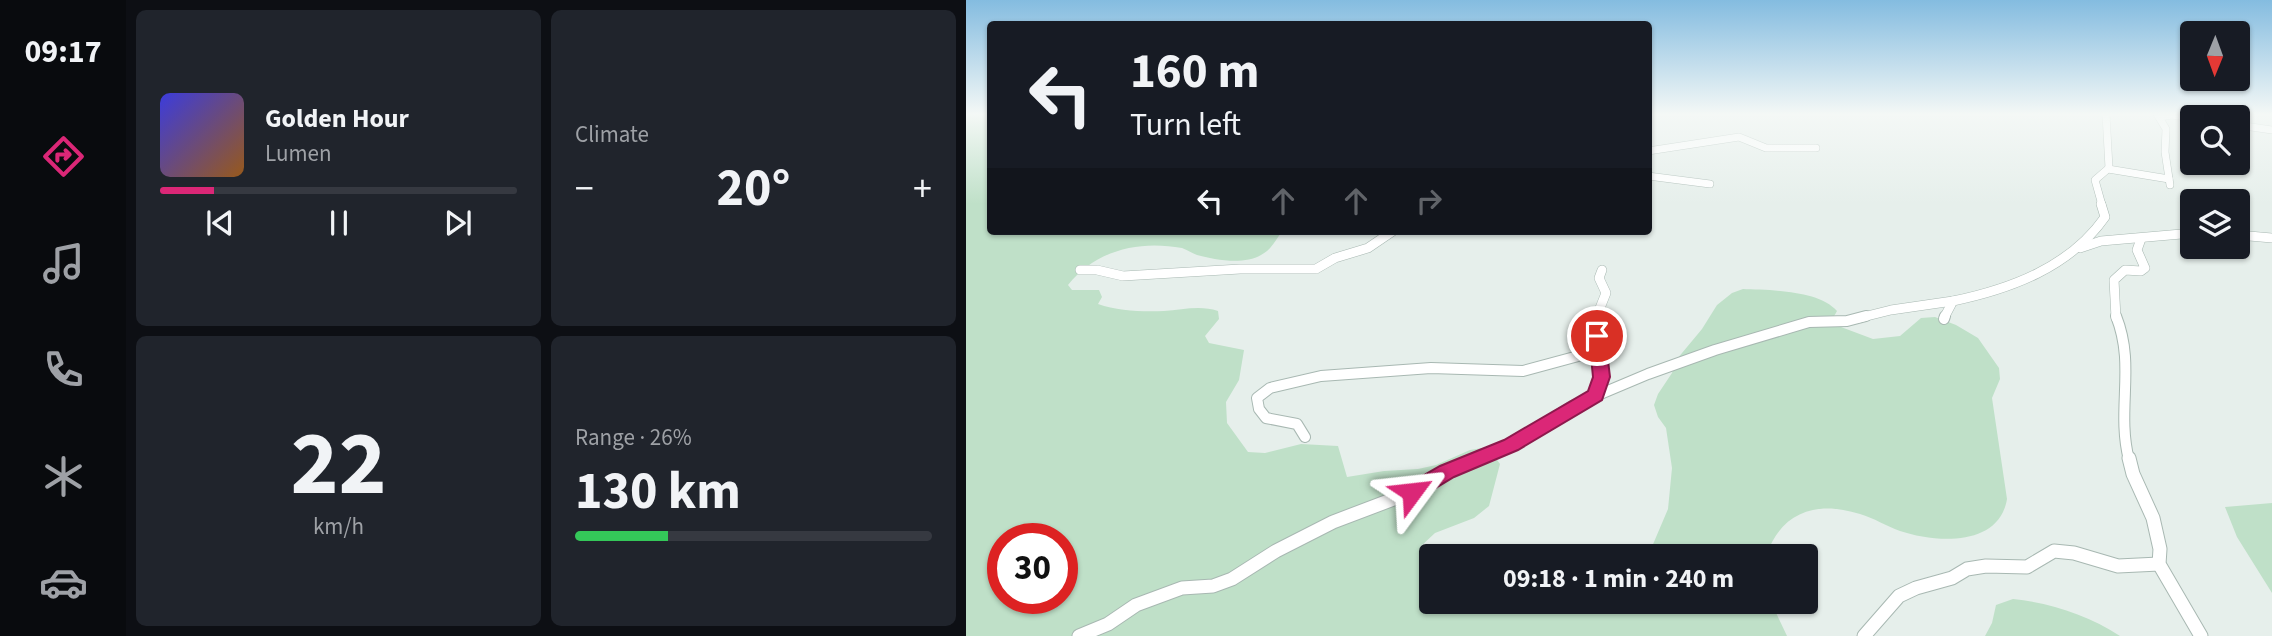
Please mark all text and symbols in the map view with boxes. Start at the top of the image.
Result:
north arrow [2180,21,2250,91]
map controls [2180,21,2250,259]
text: 09:17 [24,29,102,75]
text: 160 m [1130,37,1259,107]
icon: left [1015,49,1106,140]
text: Golden Hour [265,100,409,137]
text: Turn left [1130,102,1241,148]
button: search [2180,105,2250,175]
text: Climate [575,118,649,151]
icon: directions [39,132,88,181]
text: Lumen [265,137,332,170]
text: 20° [717,152,790,226]
text: − [575,162,594,216]
text: + [913,162,932,216]
icon: left [1191,182,1229,220]
icon: ahead [1264,182,1302,220]
icon: ahead [1337,182,1375,220]
icon: right [1410,182,1448,220]
button: layers [2180,189,2250,259]
icon: previous [201,204,239,242]
icon: pause [320,204,358,242]
icon: next [439,204,477,242]
icon: music [39,239,88,288]
pin [1567,306,1627,366]
icon: arrive [1578,317,1616,355]
icon: phone [39,345,88,394]
text: 22 [290,400,387,529]
text: Range · 26% [575,421,692,454]
icon: climate [39,452,88,501]
text: 130 km [575,455,741,529]
position arrow [1375,455,1449,529]
text: km/h [313,510,364,543]
speed limit sign: 30 [987,523,1078,614]
icon: car [39,558,88,607]
text: 09:18 · 1 min · 240 m [1503,560,1734,597]

